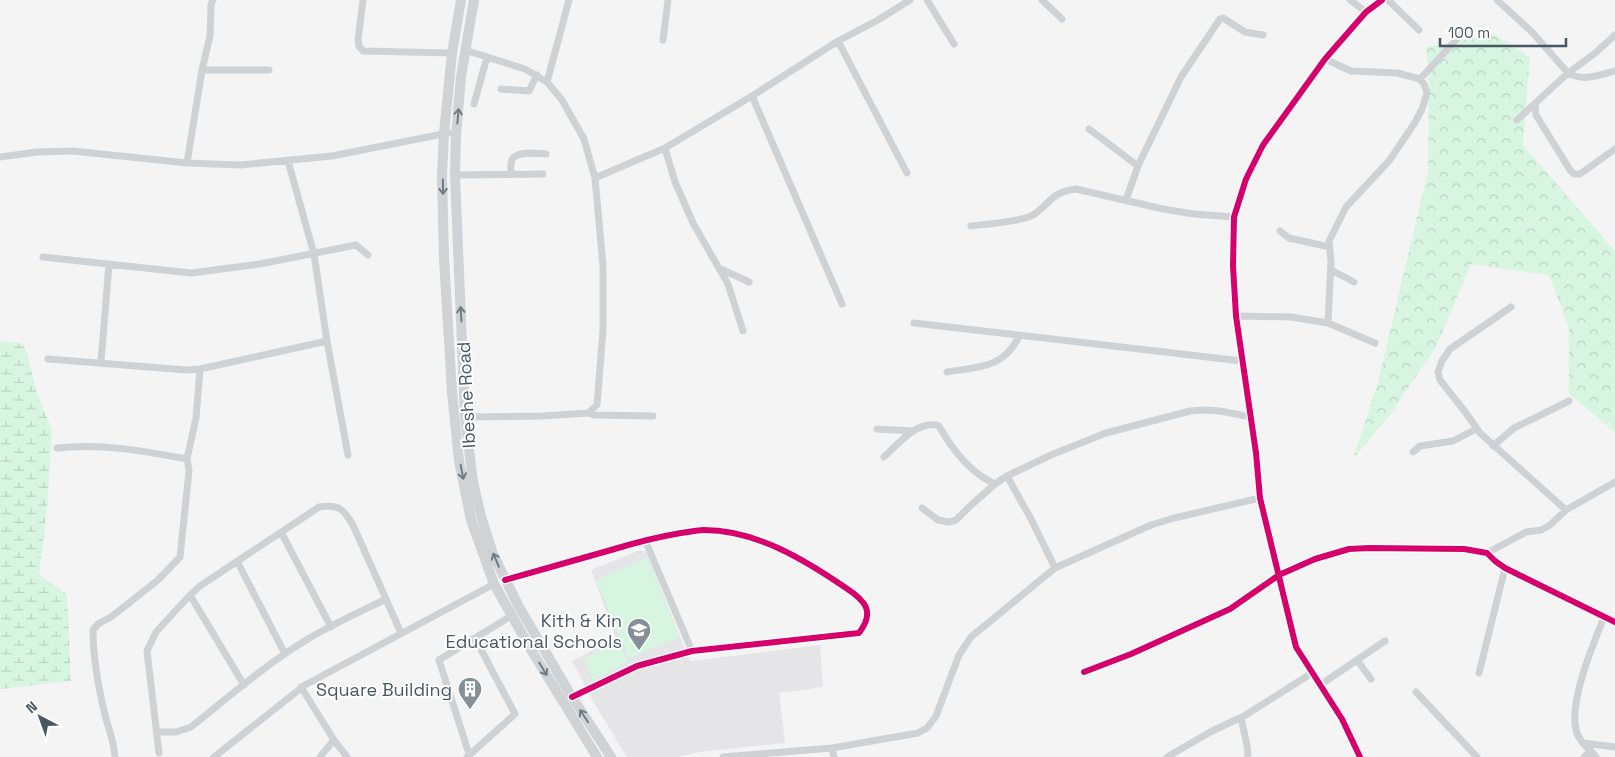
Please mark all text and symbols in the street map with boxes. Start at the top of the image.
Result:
scale bar [1440,15,1566,47]
text: 100 m [1448,23,1490,42]
one-way arrow [453,109,462,125]
one-way arrow [438,179,447,195]
one-way arrow [457,306,466,322]
street label: Ibeshe Road [452,341,480,449]
one-way arrow [457,463,467,479]
one-way arrow [490,553,500,568]
place label: Kith & Kin Educational Schools [446,609,622,653]
school or university icon: Kith & Kin Educational Schools [626,617,652,651]
one-way arrow [538,661,548,675]
building icon: Square Building [457,676,483,710]
place label: Square Building [316,678,452,701]
north arrow [15,692,65,742]
text: N [22,697,41,717]
one-way arrow [579,709,590,723]

